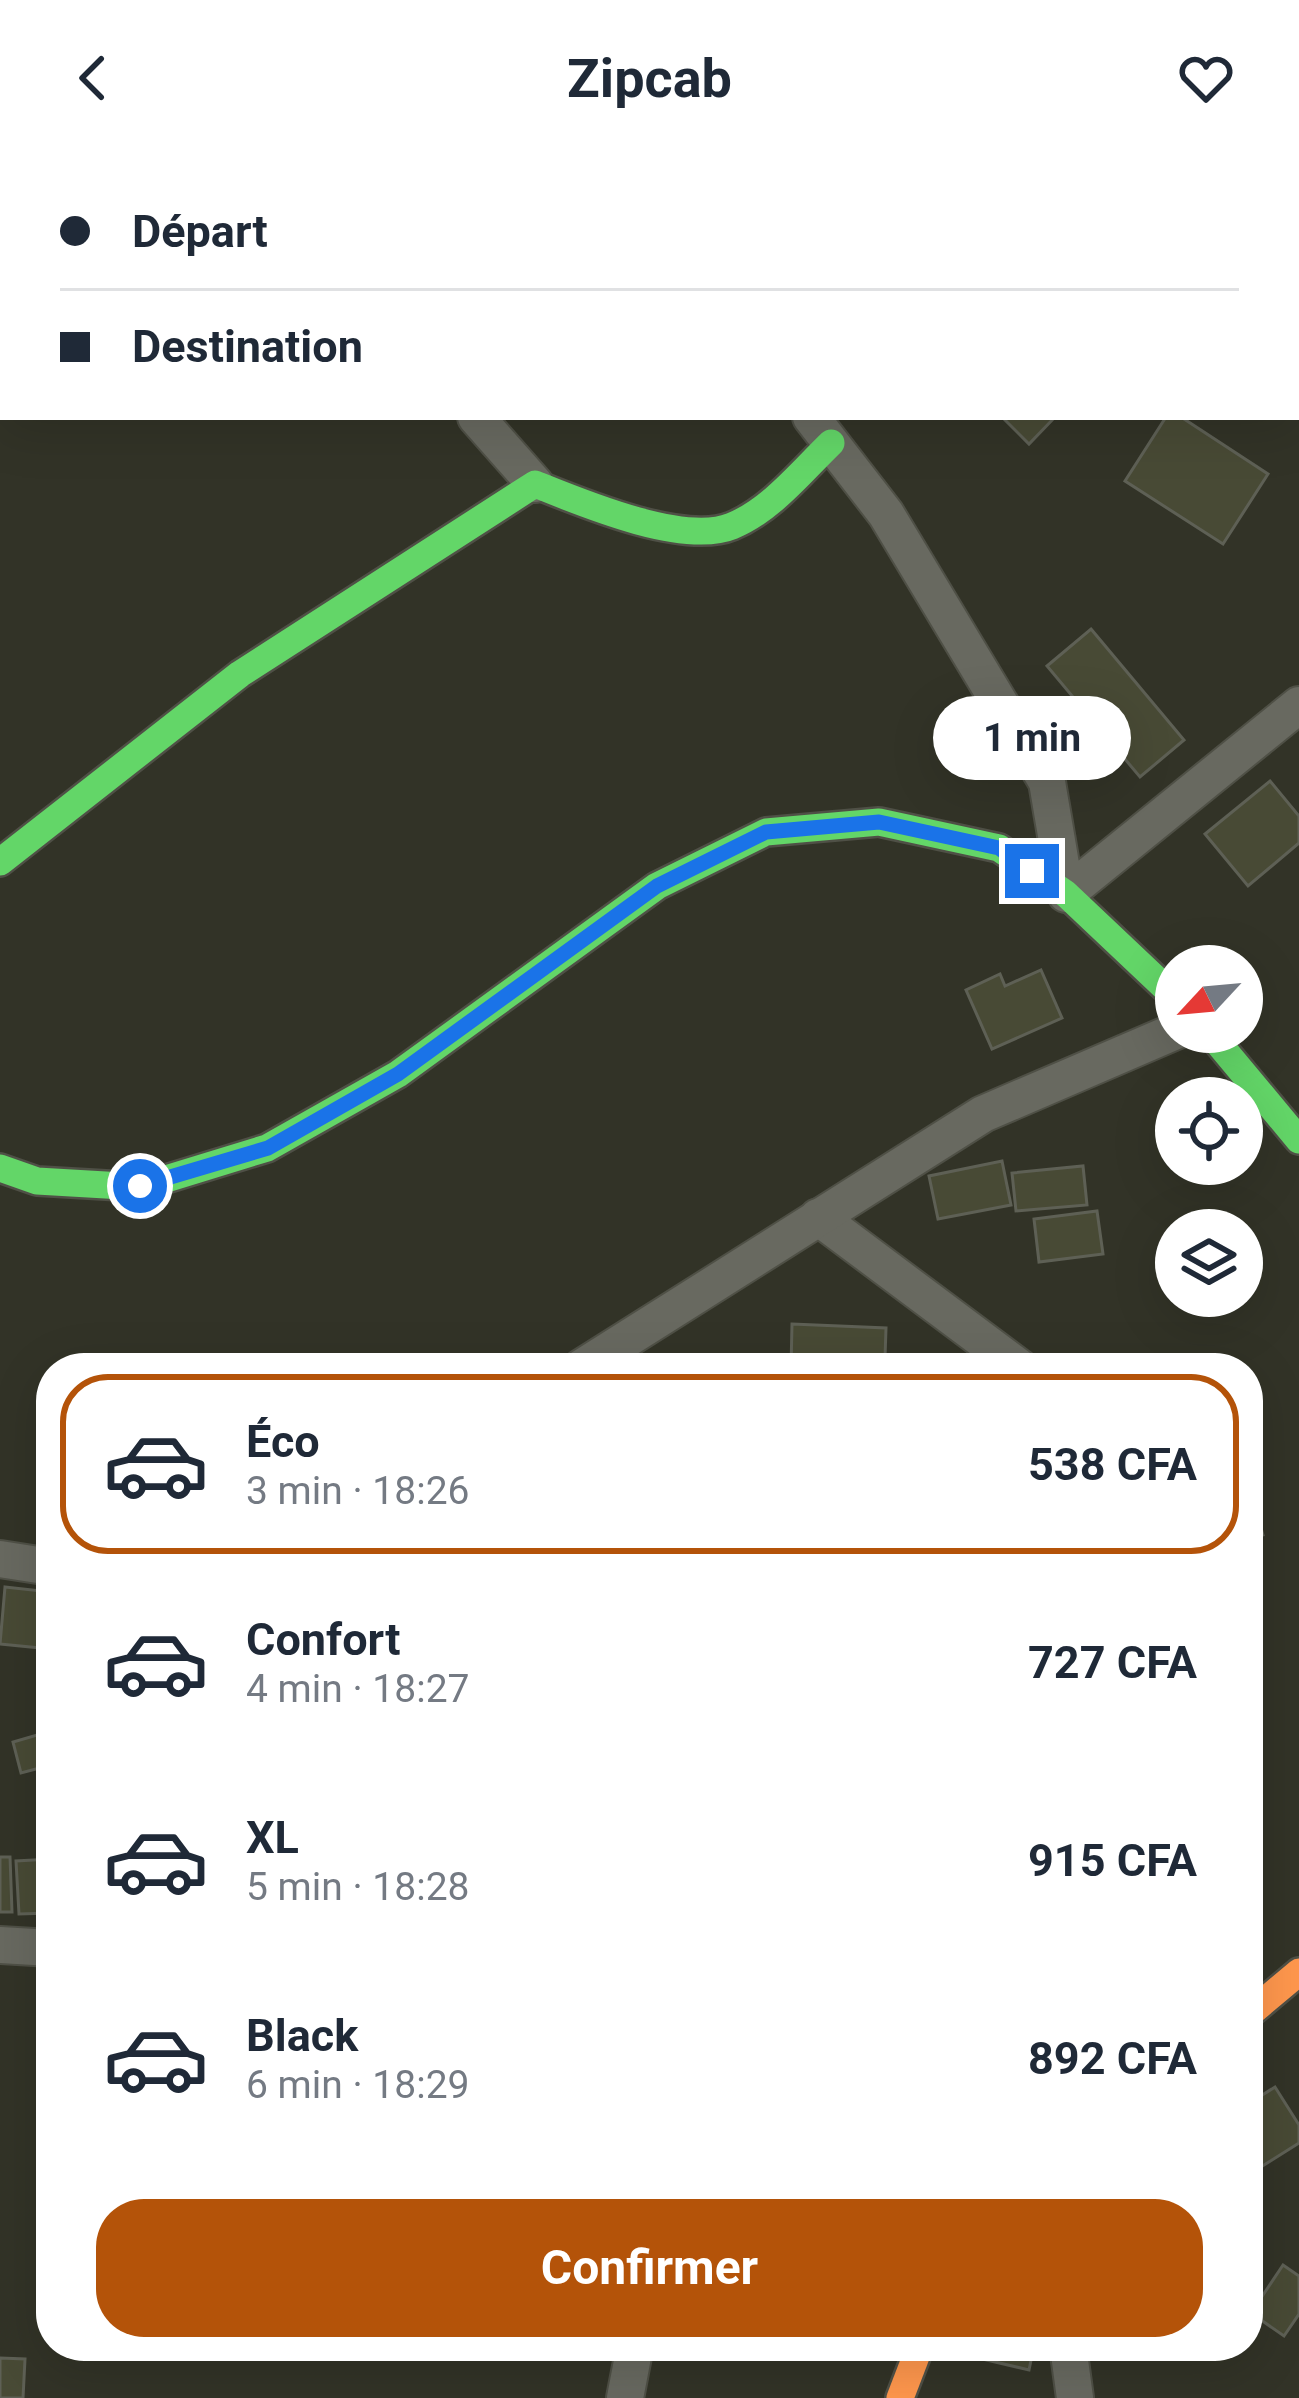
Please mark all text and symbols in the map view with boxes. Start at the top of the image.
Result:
icon: back [60,45,126,111]
icon: heart [1173,45,1239,111]
text: Zipcab [567,47,732,110]
text: Départ [132,205,268,258]
text: Destination [132,320,363,373]
callout: 1 min [933,697,1131,781]
text: 1 min [983,715,1081,761]
route end [1005,844,1059,898]
north arrow [1155,945,1263,1053]
map controls [1155,945,1263,1317]
button: locate [1155,1077,1263,1185]
route start [113,1159,167,1213]
button: layers [1155,1209,1263,1317]
icon: car [102,1410,210,1518]
text: Éco [246,1415,320,1468]
text: 538 CFA [1028,1438,1197,1491]
text: 3 min · 18:26 [246,1468,469,1514]
icon: car [102,1608,210,1716]
text: Confort [246,1613,400,1666]
text: 727 CFA [1028,1636,1197,1689]
text: 4 min · 18:27 [246,1666,469,1712]
icon: car [102,1806,210,1914]
text: XL [246,1811,299,1864]
text: 915 CFA [1028,1834,1197,1887]
text: 5 min · 18:28 [246,1864,469,1910]
icon: car [102,2004,210,2112]
text: Black [246,2009,358,2062]
text: 892 CFA [1028,2032,1197,2085]
text: 6 min · 18:29 [246,2062,469,2108]
button: Confirmer [96,2199,1203,2337]

